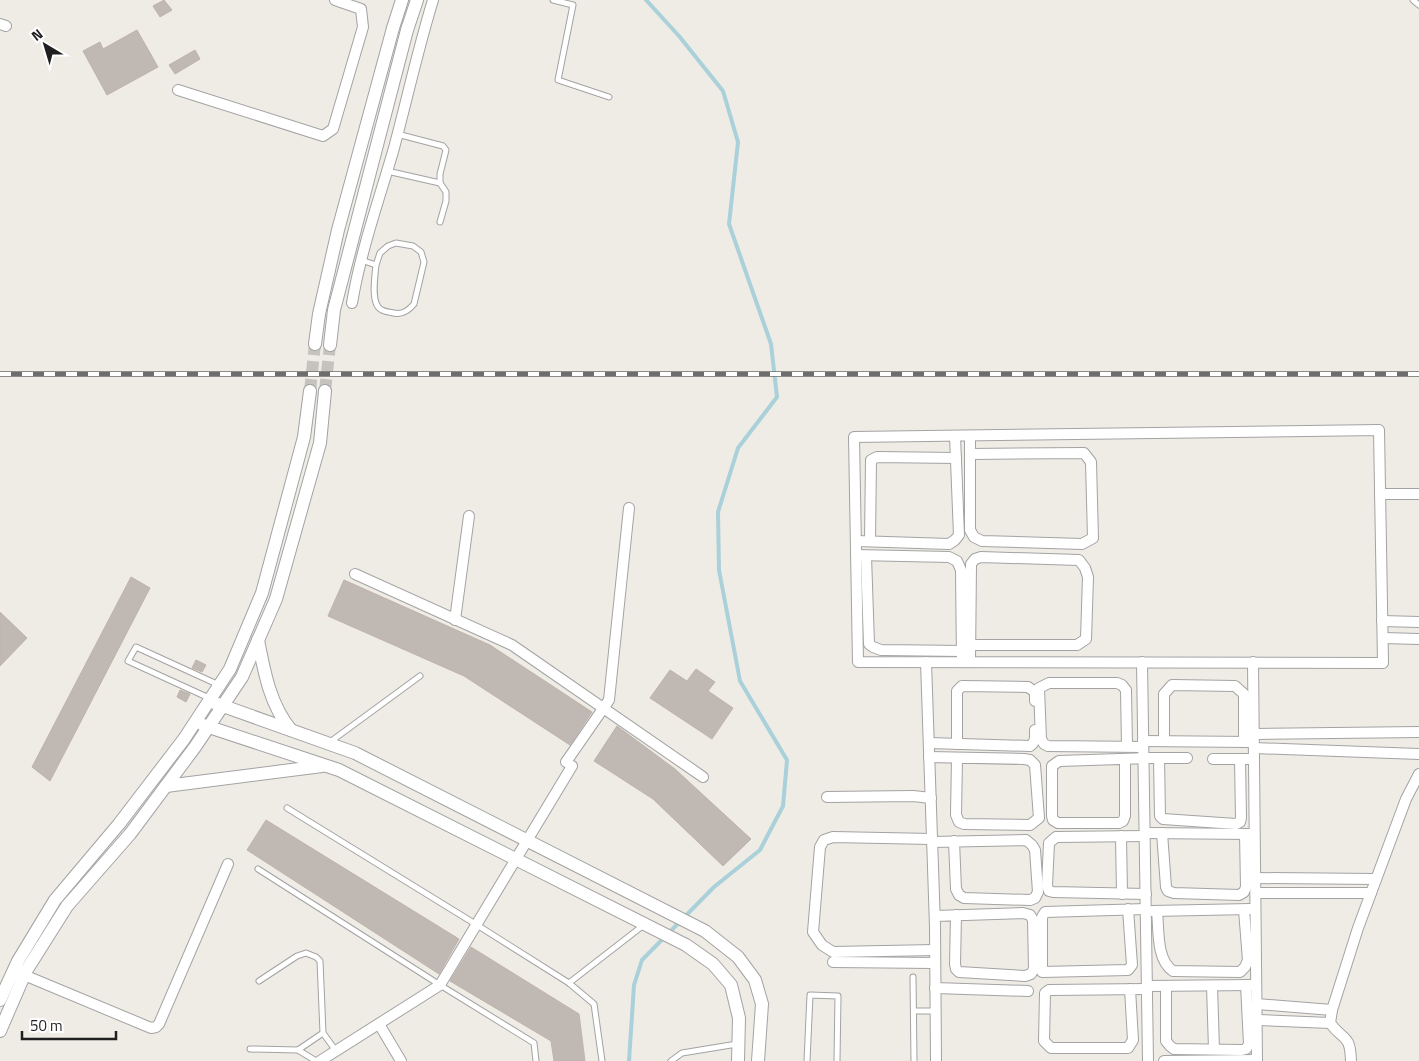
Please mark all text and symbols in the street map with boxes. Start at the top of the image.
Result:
north arrow [20,20,70,70]
text: N [26,23,47,46]
scale bar [22,1008,116,1040]
text: 50 m [30,1014,63,1037]

